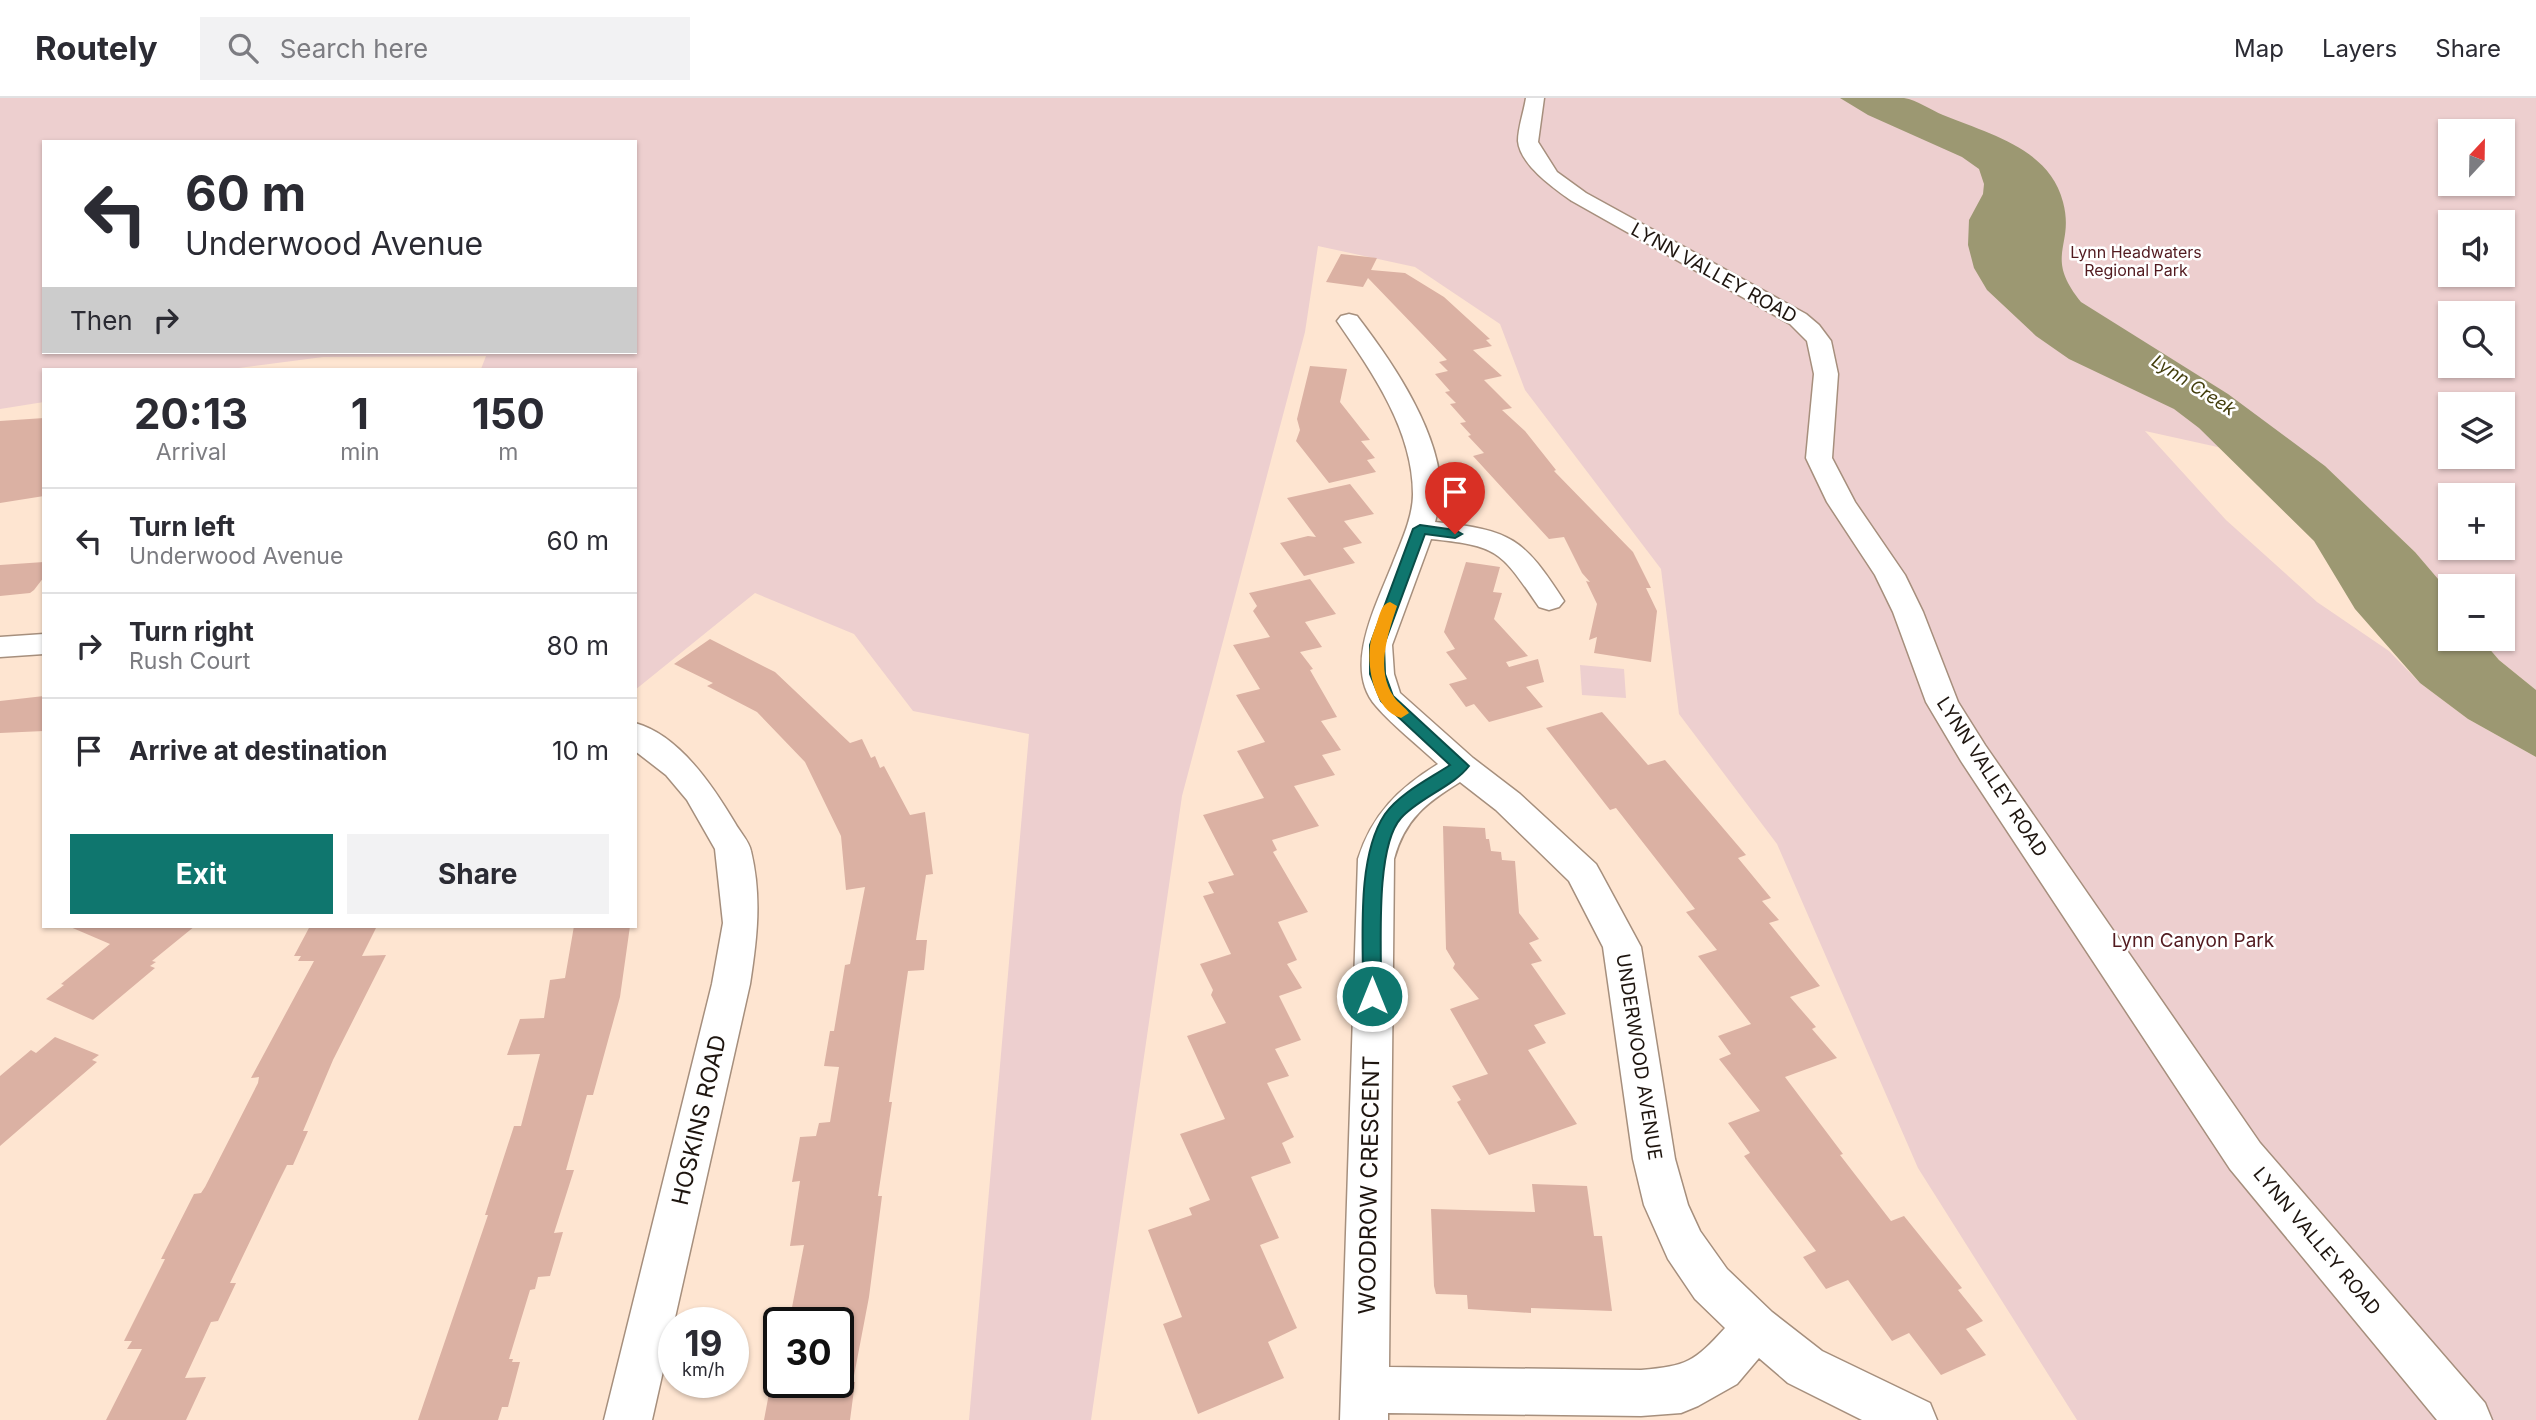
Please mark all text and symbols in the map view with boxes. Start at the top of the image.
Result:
search box [200,17,690,80]
text: Routely [35,28,158,68]
icon: search [224,29,262,67]
text: Search here [280,33,428,64]
text: Map [2234,34,2284,63]
text: Layers [2322,34,2397,63]
text: Share [2435,34,2501,63]
north arrow [2438,119,2515,196]
map controls [2438,119,2515,651]
text: 60 m [185,164,306,223]
icon: left [70,168,161,259]
button: sound [2438,210,2515,287]
street label: LYNN VALLEY ROAD [1627,218,1801,328]
text: Underwood Avenue [185,224,483,263]
park label: Lynn Headwaters Regional Park [2070,242,2202,280]
icon: right [147,301,185,339]
button: search [2438,301,2515,378]
text: Then [70,305,133,336]
water label: Lynn Creek [2148,350,2241,420]
text: 20:13 [134,388,248,439]
text: 1 [351,388,369,439]
text: 150 [472,388,545,439]
button: layers [2438,392,2515,469]
text: Arrival [156,438,227,466]
text: min [340,438,380,466]
text: m [498,438,518,466]
pin [1425,462,1485,534]
icon: arrive [1436,473,1474,511]
button: + [2438,483,2515,560]
text: Turn left [129,511,235,542]
icon: left [70,522,108,560]
text: 60 m [546,525,609,556]
text: Underwood Avenue [129,542,343,570]
button: − [2438,574,2515,651]
text: Turn right [129,616,254,647]
icon: right [70,627,108,665]
text: 80 m [546,630,609,661]
text: Rush Court [129,647,250,675]
street label: LYNN VALLEY ROAD [1932,693,2052,861]
icon: arrive [70,732,108,770]
text: Arrive at destination [129,735,388,766]
text: 10 m [552,735,609,766]
button: Exit [70,834,333,914]
button: Share [347,834,609,914]
park label: Lynn Canyon Park [2112,929,2275,952]
street label: UNDERWOOD AVENUE [1611,952,1667,1162]
position arrow [1335,959,1409,1033]
street label: HOSKINS ROAD [666,1032,732,1208]
street label: WOODROW CRESCENT [1353,1055,1385,1315]
street label: LYNN VALLEY ROAD [2248,1162,2386,1320]
speed limit sign: 30 [763,1307,854,1398]
text: 19 [685,1322,722,1364]
text: km/h [682,1359,725,1380]

